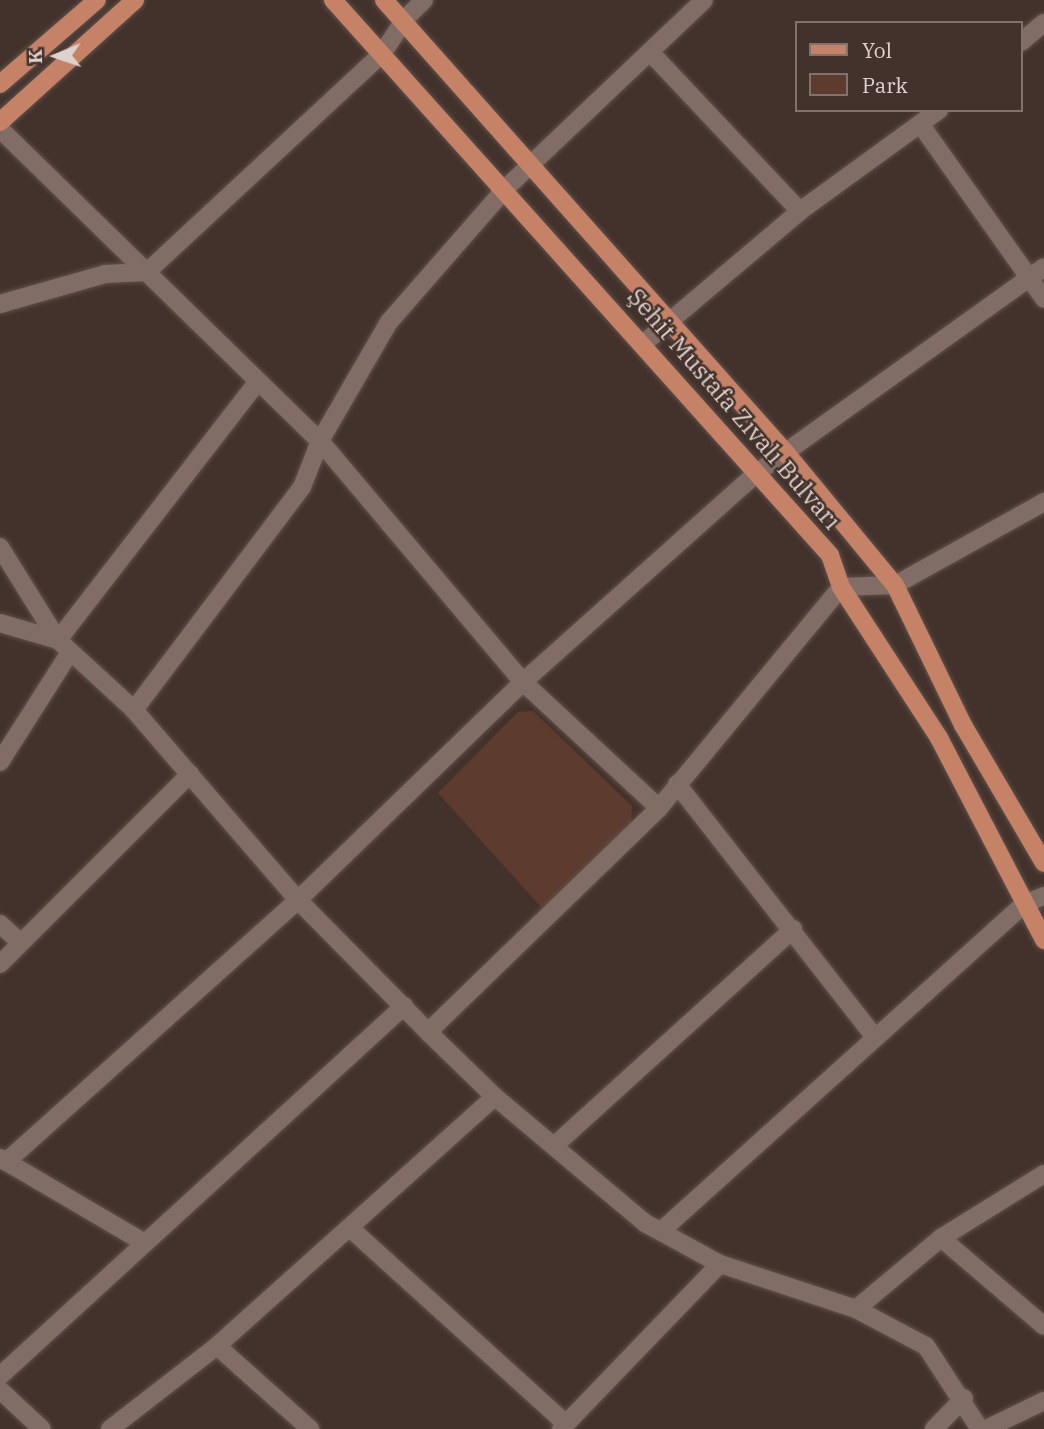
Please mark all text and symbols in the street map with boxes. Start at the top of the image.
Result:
north arrow [21,21,91,91]
legend [796,21,1023,112]
text: Yol [862,36,892,64]
text: K [23,49,47,64]
text: Park [862,71,908,99]
street label: Şehit Mustafa Zıvalı Bulvarı [622,283,846,535]

